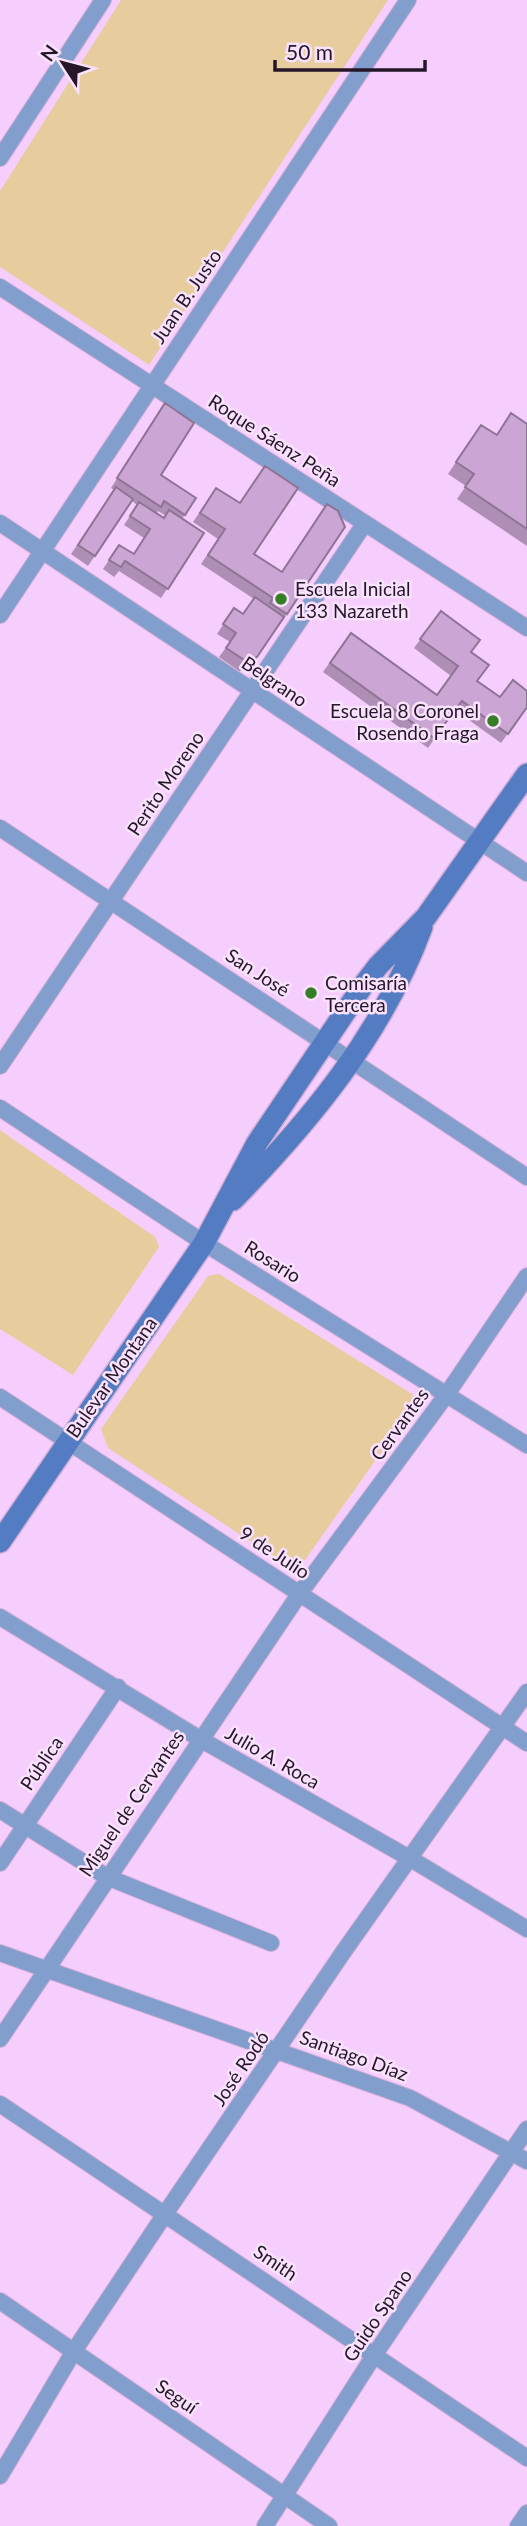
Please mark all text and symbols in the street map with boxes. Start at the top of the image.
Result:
north arrow [28,28,98,98]
scale bar [275,28,426,72]
text: 50 m [286,39,333,64]
text: N [35,40,62,65]
street label: Juan B. Justo [146,245,226,347]
street label: Roque Sáenz Peña [205,389,345,491]
place label: Escuela Inicial 133 Nazareth [295,577,410,622]
marker: Escuela Inicial 133 Nazareth [273,591,289,607]
street label: Belgrano [238,651,312,711]
place label: Escuela 8 Coronel Rosendo Fraga [330,699,479,744]
marker: Escuela 8 Coronel Rosendo Fraga [485,713,501,729]
street label: Perito Moreno [122,726,208,840]
street label: San José [222,943,294,1001]
place label: Comisaría Tercera [325,971,407,1016]
marker: Comisaría Tercera [303,985,319,1001]
street label: Rosario [241,1235,305,1287]
street label: Bulevar Montana [61,1312,161,1442]
street label: Cervantes [365,1383,433,1465]
street label: 9 de Julio [236,1521,314,1583]
street label: Julio A. Roca [222,1721,324,1793]
street label: Miguel de Cervantes [74,1726,188,1880]
street label: Pública [15,1732,67,1794]
street label: Santiago Díaz [297,2025,411,2085]
street label: José Rodó [207,2026,273,2110]
street label: Smith [250,2239,302,2285]
street label: Guido Spano [338,2264,416,2366]
street label: Seguí [152,2374,203,2419]

